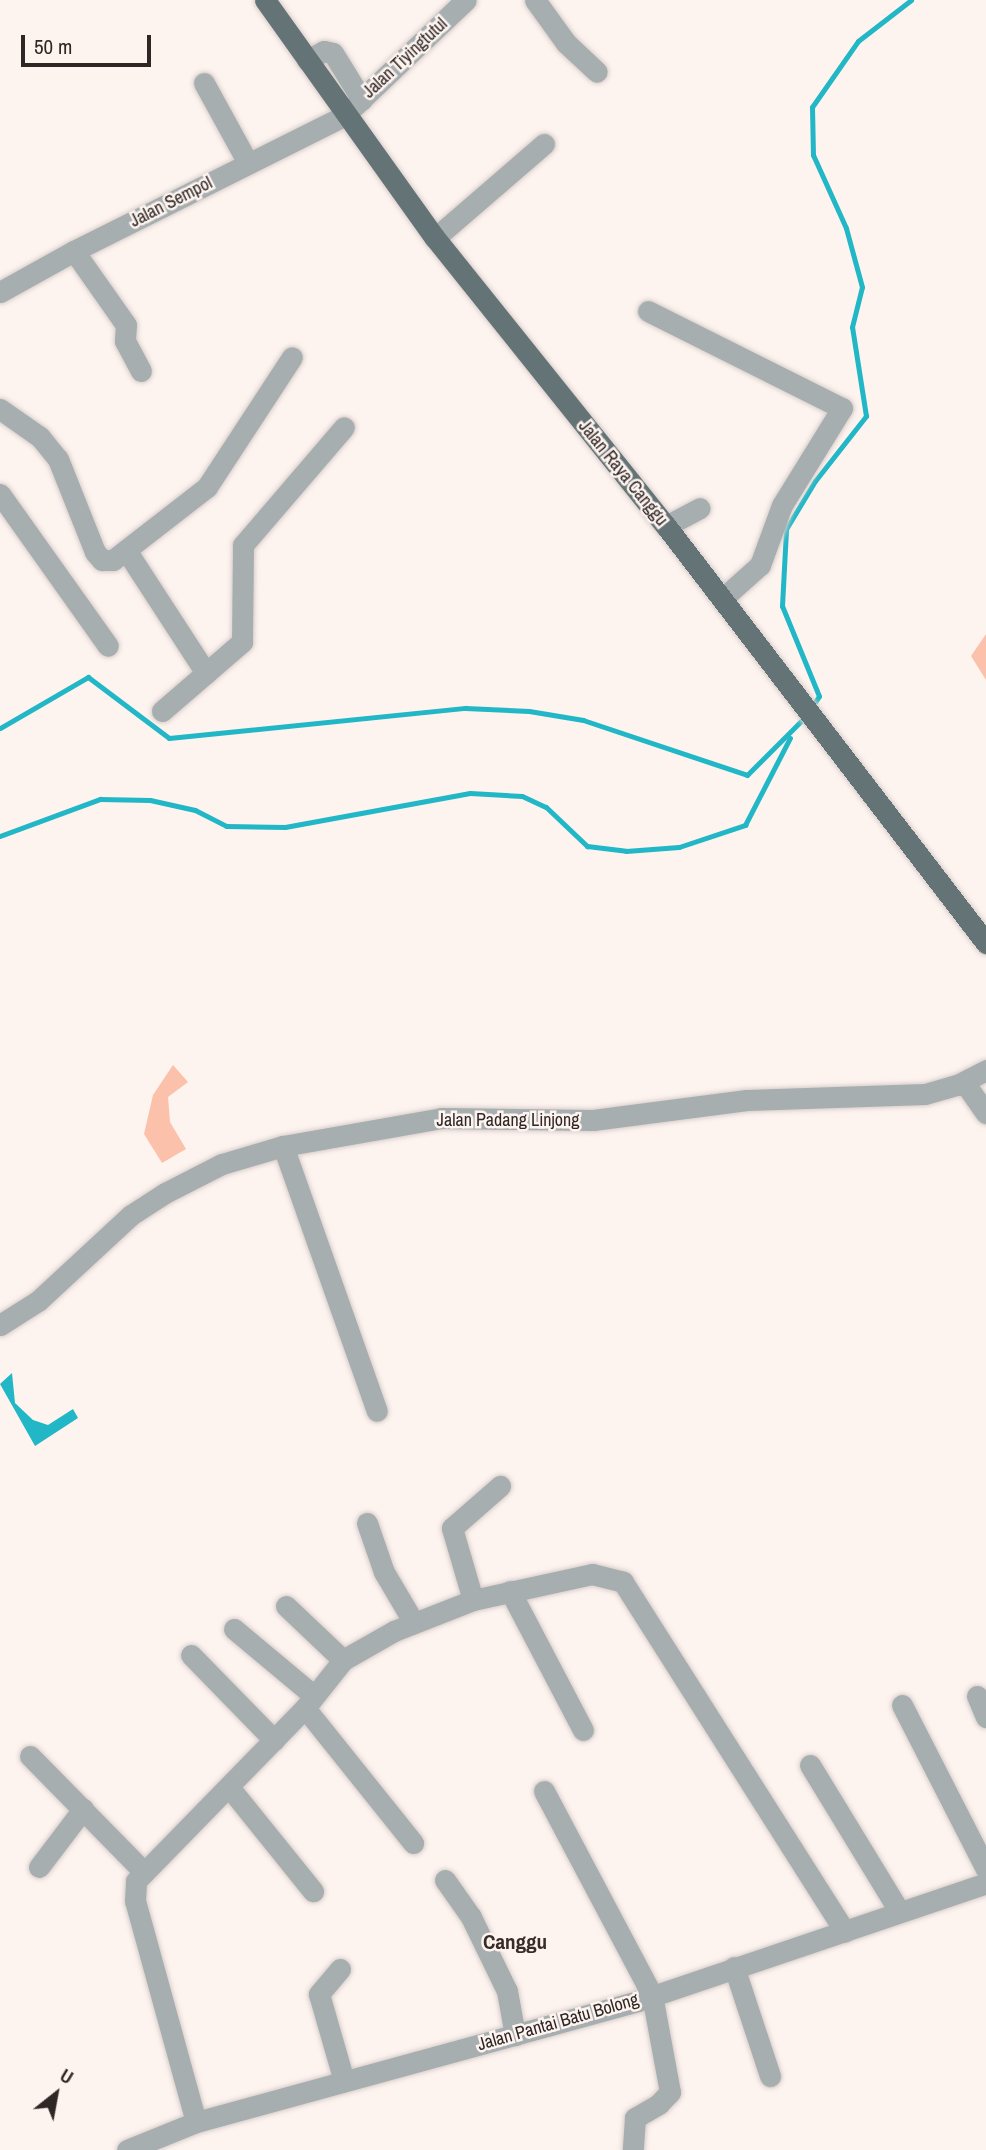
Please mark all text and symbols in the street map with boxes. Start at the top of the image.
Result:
street label: Jalan Tiyingtutul [358,13,452,103]
scale bar [24,21,154,65]
text: 50 m [34,32,72,61]
street label: Jalan Sempol [126,172,216,232]
street label: Jalan Raya Canggu [574,416,672,530]
street label: Jalan Padang Linjong [437,1109,579,1131]
district label: Canggu [483,1929,547,1955]
street label: Jalan Pantai Batu Bolong [475,1989,641,2055]
north arrow [21,2059,91,2129]
text: U [55,2062,78,2090]

